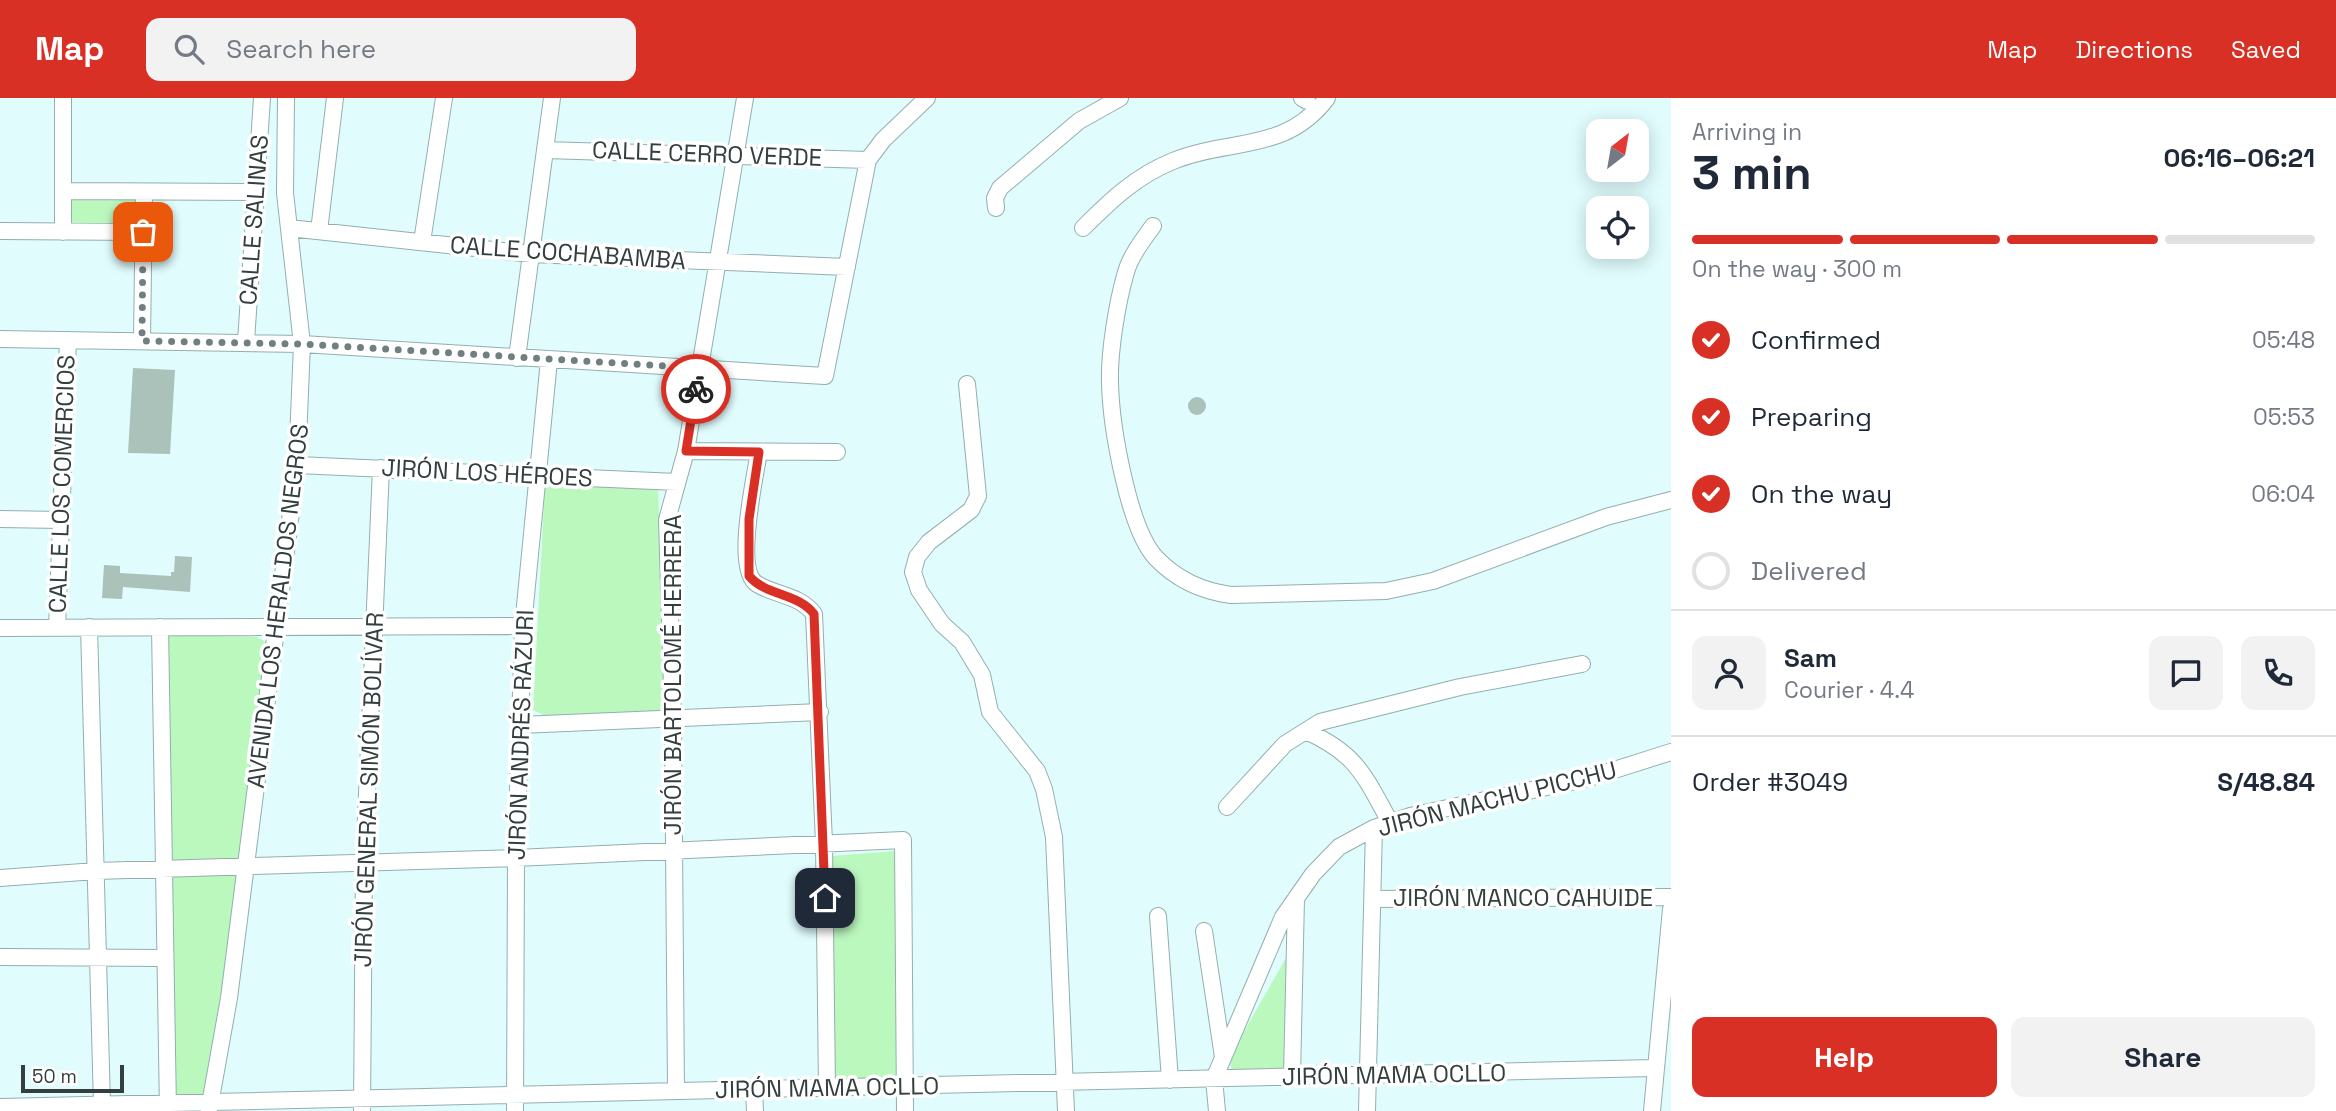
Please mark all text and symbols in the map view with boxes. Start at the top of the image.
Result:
search box [146,18,636,81]
text: Map [35,28,104,70]
icon: search [170,30,208,68]
text: Search here [226,32,376,66]
text: Map [1987,34,2037,65]
text: Directions [2075,34,2193,65]
text: Saved [2231,34,2301,65]
text: Arriving in [1692,117,1802,147]
north arrow [1586,119,1648,182]
map controls [1586,119,1649,259]
street label: CALLE SALINAS [232,134,275,306]
street label: CALLE CERRO VERDE [591,134,823,173]
text: 06:16–06:21 [2163,141,2315,175]
text: 3 min [1692,144,1812,202]
button: locate [1586,196,1649,259]
pin [113,202,173,262]
icon: bag [124,213,162,251]
street label: CALLE COCHABAMBA [449,229,687,276]
text: On the way · 300 m [1692,254,1902,284]
icon: check [1692,321,1730,359]
text: Confirmed [1751,323,1881,357]
text: 05:48 [2252,325,2315,355]
street label: CALLE LOS COMERCIOS [41,354,82,614]
courier [661,354,731,424]
icon: bike [677,370,715,408]
icon: check [1692,398,1730,436]
text: Preparing [1751,400,1872,434]
text: 05:53 [2253,402,2315,432]
street label: AVENIDA LOS HERALDOS NEGROS [240,422,315,790]
street label: JIRÓN LOS HÉROES [381,451,594,494]
icon: check [1692,475,1730,513]
text: On the way [1751,477,1892,511]
text: 06:04 [2251,479,2315,509]
street label: JIRÓN BARTOLOMÉ HERRERA [657,514,688,836]
text: Delivered [1751,554,1867,588]
street label: JIRÓN ANDRÉS RÁZURI [501,609,540,861]
street label: JIRÓN GENERAL SIMÓN BOLÍVAR [347,612,390,968]
button: person [1692,636,1766,710]
button: chat [2149,636,2223,710]
button: phone [2241,636,2315,710]
text: Sam [1784,641,1837,675]
text: Courier · 4.4 [1784,675,1914,705]
street label: JIRÓN MACHU PICCHU [1374,754,1620,843]
text: Order #3049 [1692,765,1848,799]
text: S/48.84 [2217,765,2315,799]
pin [795,868,855,928]
icon: home [806,879,844,917]
street label: JIRÓN MANCO CAHUIDE [1393,882,1653,913]
button: Help [1692,1017,1997,1097]
button: Share [2011,1017,2315,1097]
street label: JIRÓN MAMA OCLLO [1282,1057,1506,1092]
scale bar [21,1062,124,1094]
text: 50 m [32,1064,77,1089]
street label: JIRÓN MAMA OCLLO [715,1070,939,1105]

